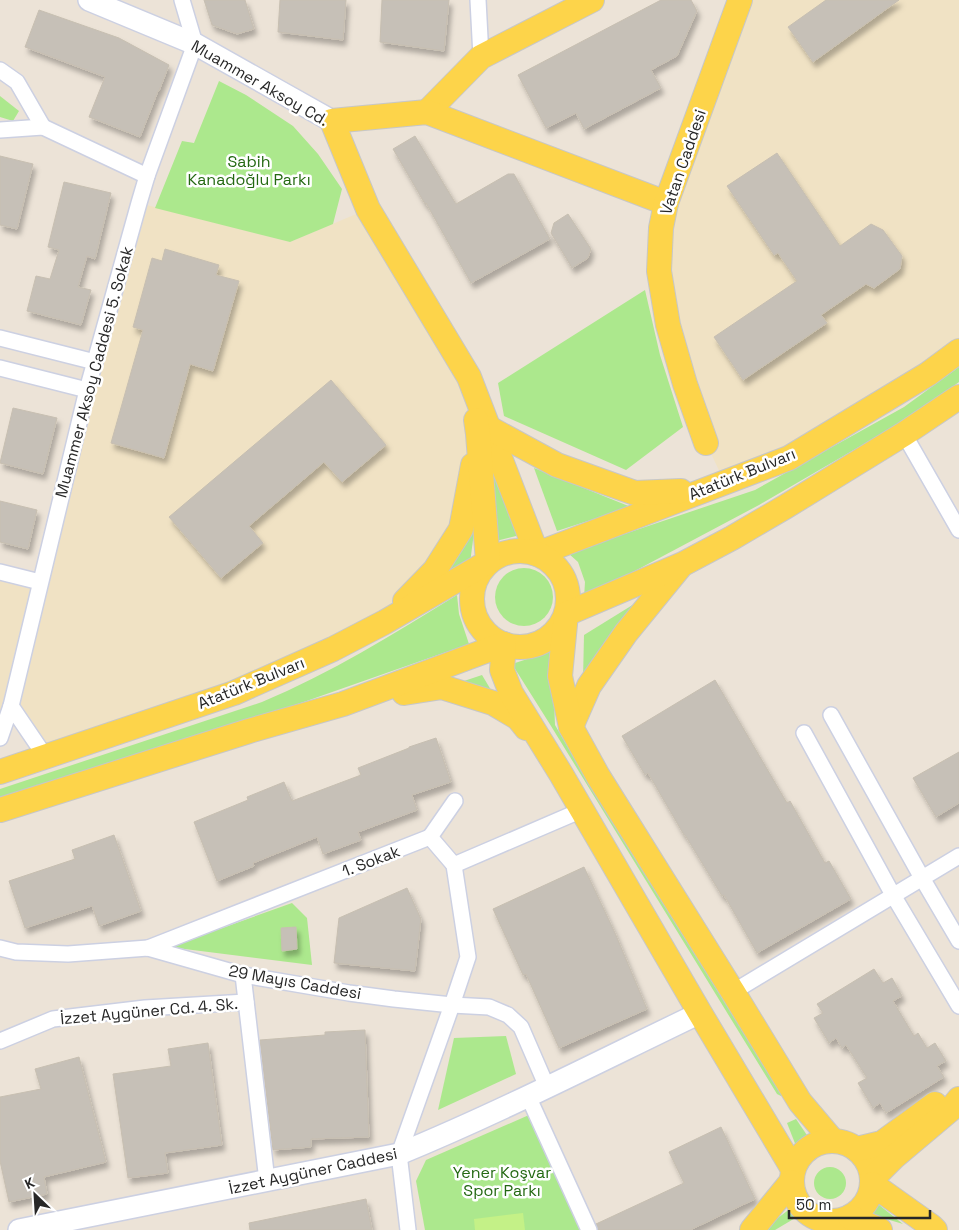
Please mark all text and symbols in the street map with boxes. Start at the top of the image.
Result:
street label: Muammer Aksoy Cd. [188,35,332,131]
street label: Vatan Caddesi [655,107,711,217]
park label: Sabih Kanadoğlu Parkı [187,151,311,190]
street label: Muammer Aksoy Caddesi 5. Sokak [50,244,138,500]
street label: Atatürk Bulvarı [685,443,799,505]
street label: Atatürk Bulvarı [194,652,308,714]
street label: 1. Sokak [339,840,403,882]
street label: 29 Mayıs Caddesi [227,960,363,1004]
street label: İzzet Aygüner Cd. 4. Sk. [59,993,239,1029]
street label: İzzet Aygüner Caddesi [227,1143,399,1199]
park label: Yener Koşvar Spor Parkı [453,1162,551,1201]
north arrow [10,1170,60,1220]
text: K [22,1173,37,1193]
scale bar [789,1188,930,1220]
text: 50 m [796,1195,831,1214]

